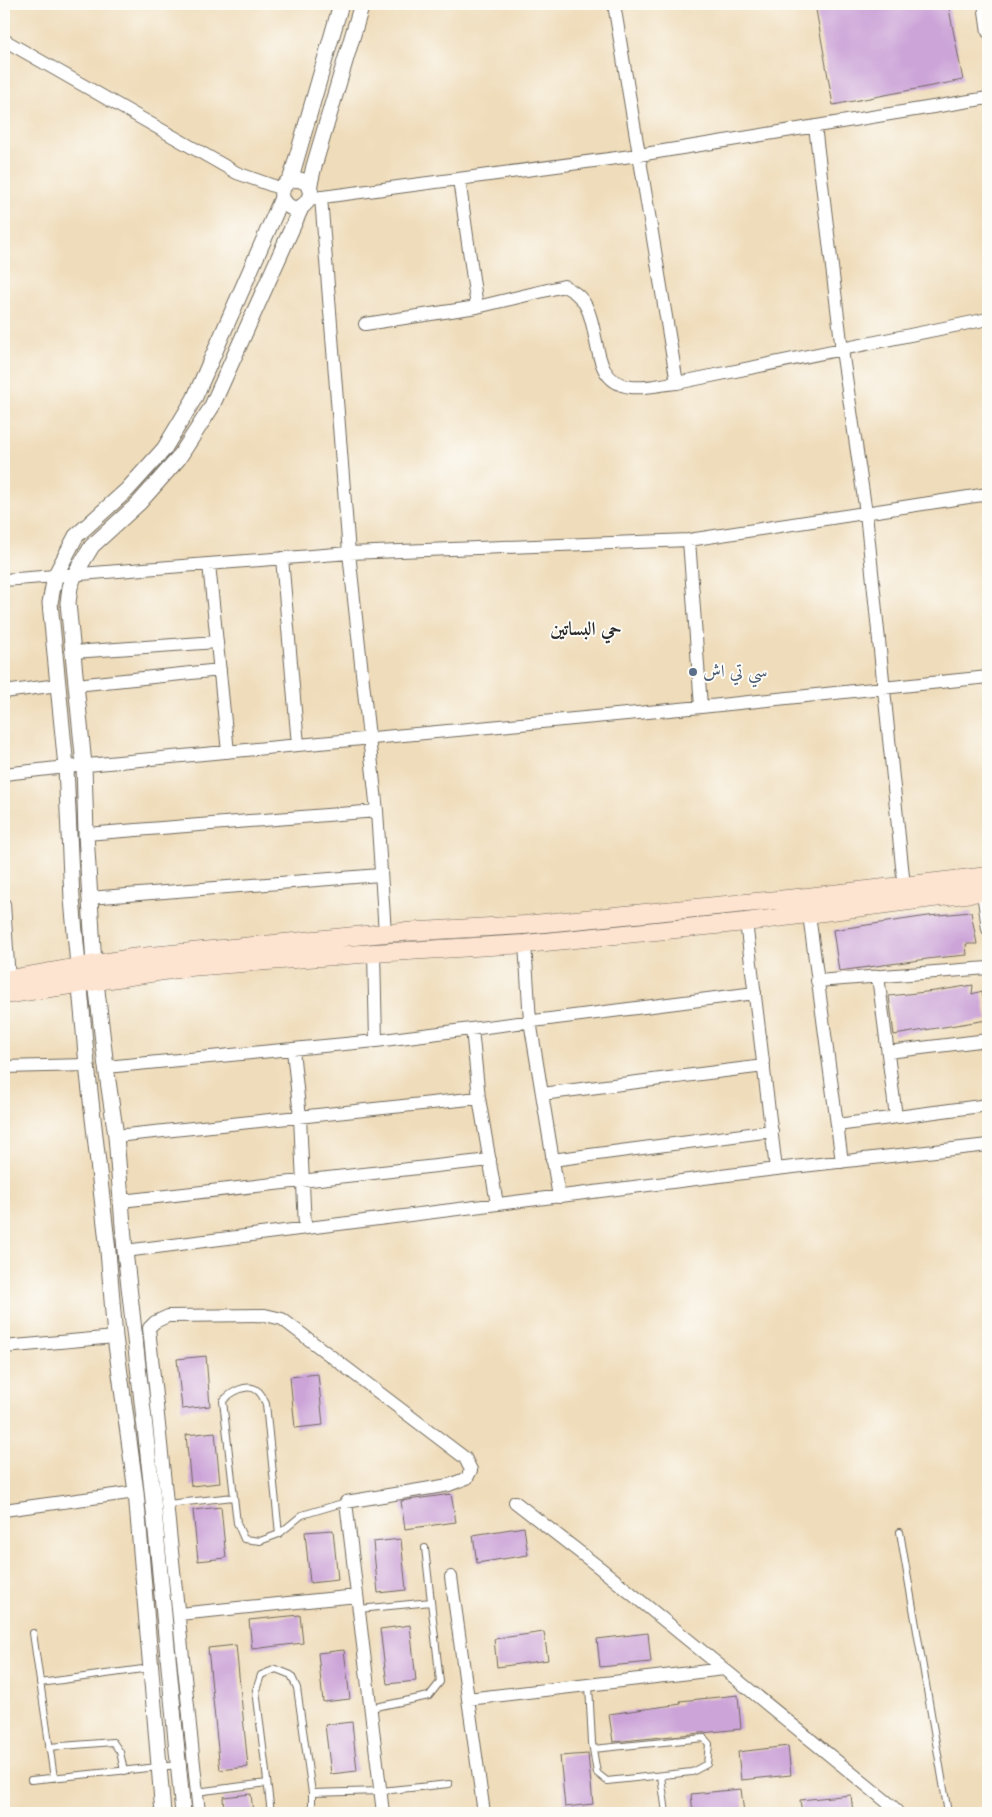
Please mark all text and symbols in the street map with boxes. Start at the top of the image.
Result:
district label: حي البساتين [550,620,622,644]
place label: سي تي اش [703,663,767,688]
marker: سي تي اش [687,666,699,678]

